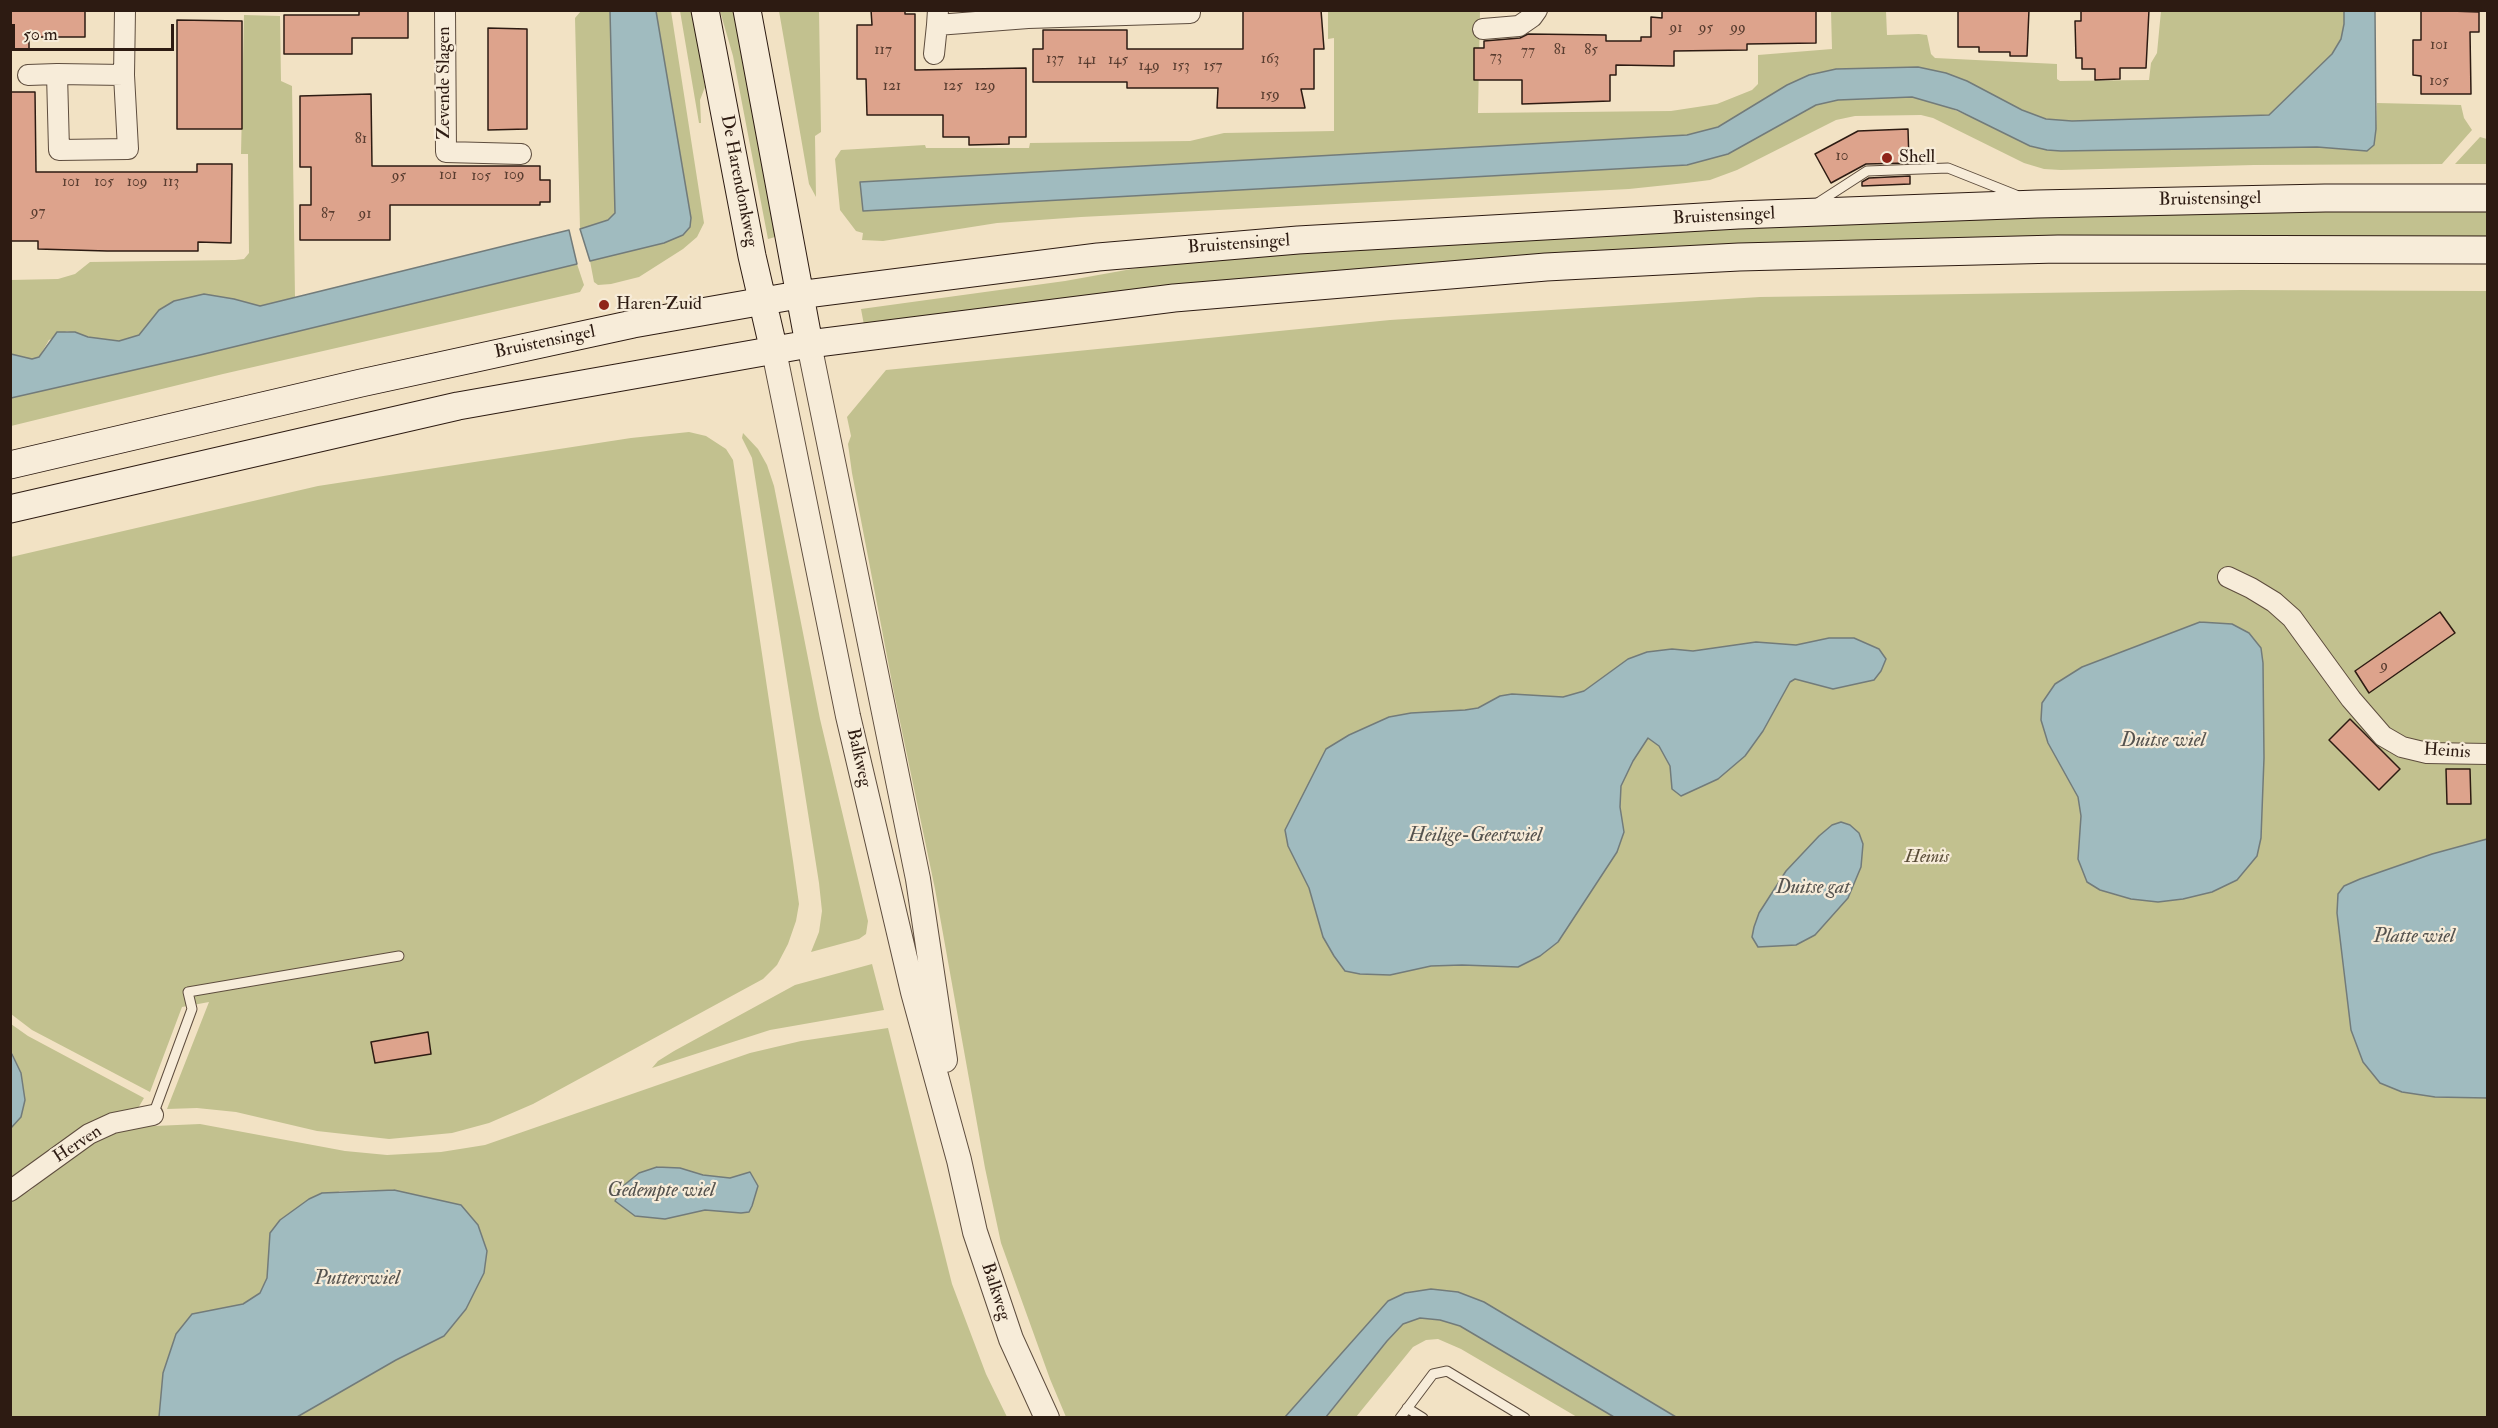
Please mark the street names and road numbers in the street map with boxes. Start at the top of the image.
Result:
street label: Zevende Slagen [434,26,456,140]
street label: De Harendonkweg [715,113,761,249]
street label: Bruistensingel [2159,188,2261,212]
street label: Bruistensingel [1672,204,1776,230]
street label: Bruistensingel [1187,231,1291,259]
street label: Bruistensingel [493,322,597,364]
street label: Balkweg [841,727,875,789]
street label: Heinis [2423,740,2471,764]
street label: Herven [50,1121,106,1169]
street label: Balkweg [976,1260,1014,1324]

